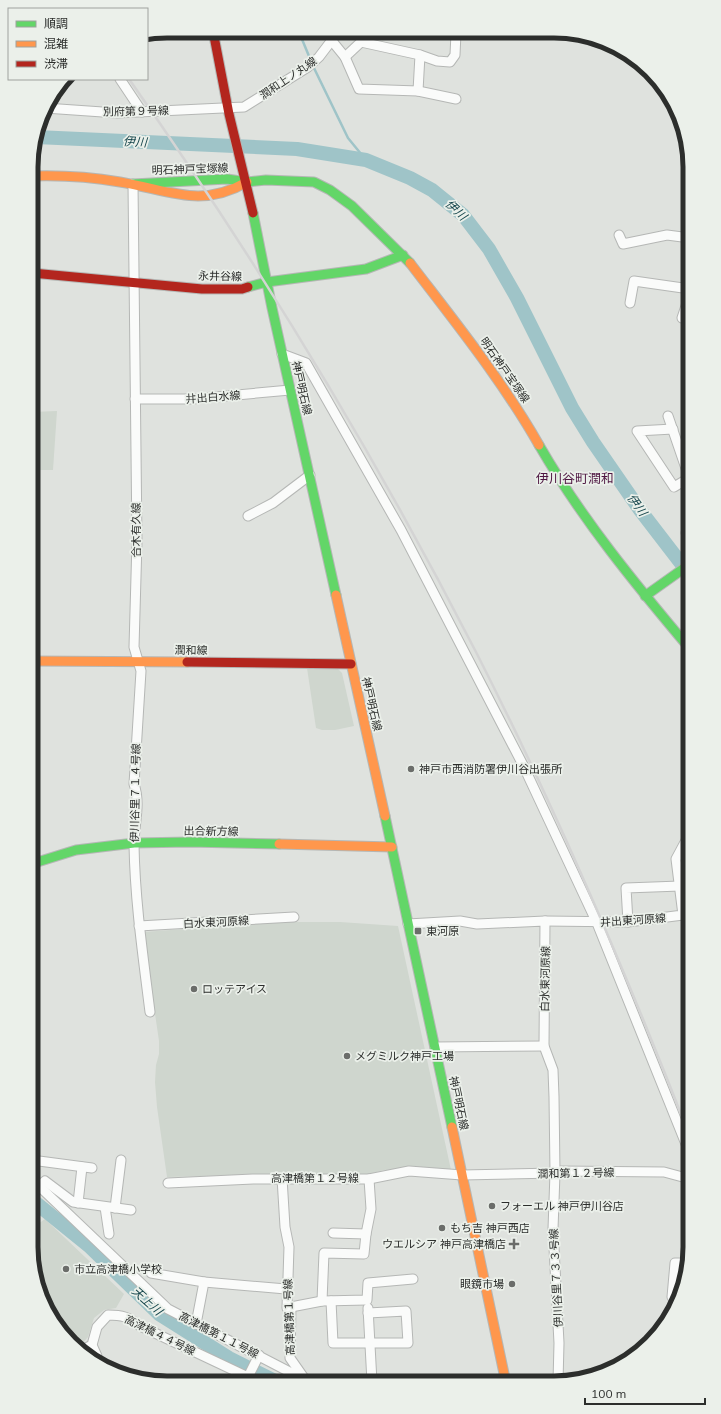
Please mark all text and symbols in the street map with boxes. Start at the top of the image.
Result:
legend [8,8,148,80]
text: 順調 [44,16,68,31]
text: 混雑 [44,36,68,51]
street label: 潤和上ノ丸線 [257,54,319,102]
text: 渋滞 [44,56,68,71]
street label: 別府第９号線 [103,103,169,119]
water label: 伊川 [123,133,149,150]
street label: 明石神戸宝塚線 [151,161,229,177]
water label: 伊川 [442,196,472,225]
street label: 永井谷線 [198,269,242,283]
street label: 明石神戸宝塚線 [477,334,533,406]
street label: 神戸明石線 [289,360,315,416]
street label: 井出白水線 [185,388,241,406]
district label: 伊川谷町潤和 [536,470,614,486]
water label: 伊川 [624,491,652,520]
street label: 合木有久線 [129,503,143,558]
street label: 潤和線 [174,643,208,657]
street label: 神戸明石線 [359,676,385,732]
street label: 伊川谷里７１４号線 [127,743,143,843]
place label: 神戸市西消防署伊川谷出張所 [419,762,563,776]
marker: 神戸市西消防署伊川谷出張所 [406,764,416,774]
street label: 出合新方線 [183,824,239,838]
street label: 井出東河原線 [600,911,666,929]
street label: 白水東河原線 [183,913,249,931]
place label: 東河原 [426,924,459,938]
marker: 東河原 [413,926,423,936]
street label: 白水東河原線 [537,946,553,1012]
place label: ロッテアイス [202,982,267,996]
marker: ロッテアイス [189,984,199,994]
place label: メグミルク神戸工場 [355,1049,454,1063]
marker: メグミルク神戸工場 [342,1051,352,1061]
street label: 神戸明石線 [446,1075,472,1131]
street label: 潤和第１２号線 [537,1165,615,1181]
street label: 高津橋第１２号線 [271,1171,359,1185]
place label: フォーエル 神戸伊川谷店 [500,1199,624,1213]
marker: フォーエル 神戸伊川谷店 [487,1201,497,1211]
place label: もち吉 神戸西店 [450,1221,530,1235]
marker: もち吉 神戸西店 [437,1223,447,1233]
street label: 伊川谷里７３３号線 [546,1228,566,1328]
place label: ウエルシア 神戸高津橋店 [382,1237,506,1251]
marker: ウエルシア 神戸高津橋店 [509,1239,519,1249]
place label: 市立高津橋小学校 [74,1262,162,1276]
marker: 市立高津橋小学校 [61,1264,71,1274]
place label: 眼鏡市場 [460,1277,504,1291]
street label: 高津橋第１号線 [281,1278,297,1356]
marker: 眼鏡市場 [507,1279,517,1289]
water label: 天上川 [129,1283,167,1320]
street label: 高津橋第１１号線 [177,1309,261,1361]
street label: 高津橋４４号線 [122,1312,198,1358]
scale bar [585,1380,705,1406]
text: 100 m [591,1386,626,1401]

